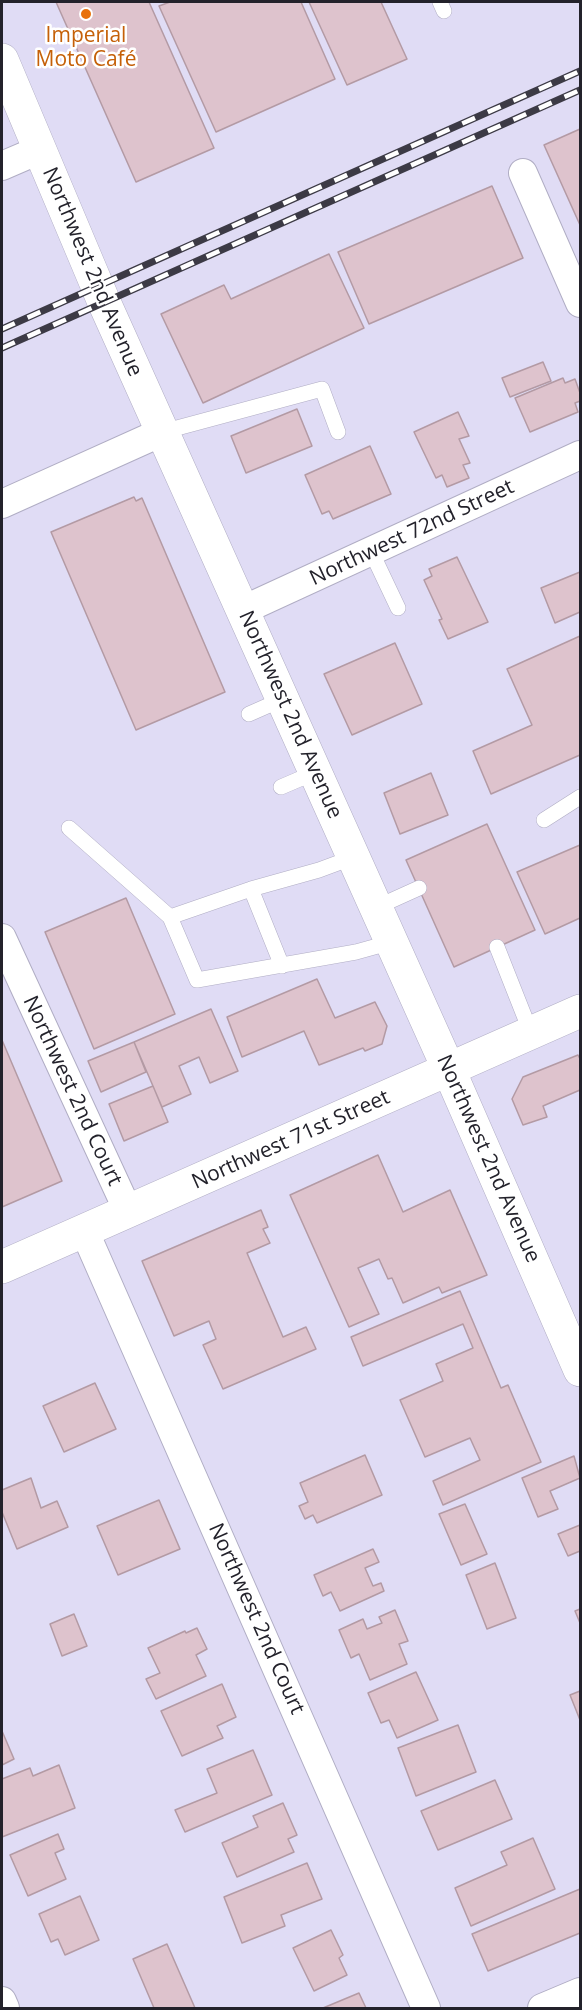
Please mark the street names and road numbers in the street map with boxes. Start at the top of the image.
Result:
street label: Northwest 2nd Avenue [37,164,147,380]
street label: Northwest 72nd Street [306,475,518,591]
street label: Northwest 2nd Avenue [233,607,347,823]
street label: Northwest 2nd Court [17,992,127,1190]
street label: Northwest 2nd Avenue [431,1051,545,1267]
street label: Northwest 71st Street [188,1085,394,1195]
street label: Northwest 2nd Court [203,1520,309,1718]

